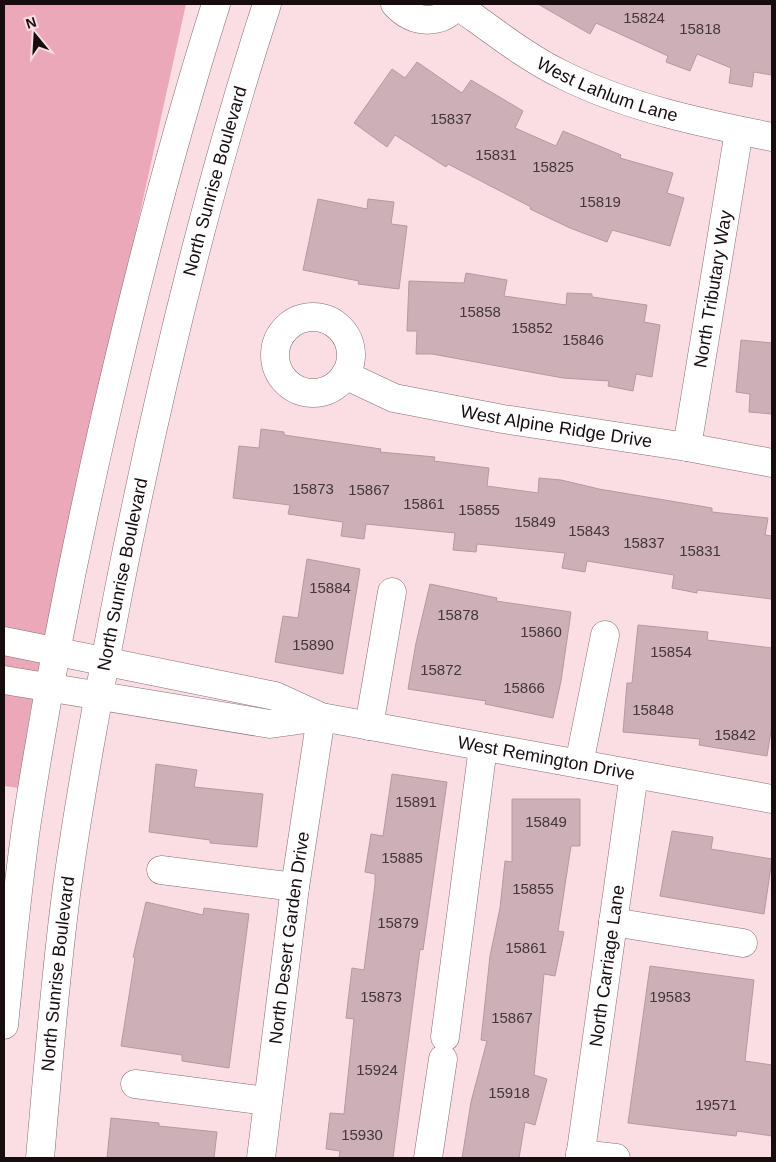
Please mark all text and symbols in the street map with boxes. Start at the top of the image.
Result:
house number: 15824 [623,9,665,26]
north arrow [10,10,60,60]
text: N [24,13,38,32]
house number: 15818 [679,20,721,37]
street label: West Lahlum Lane [533,53,680,126]
street label: North Sunrise Boulevard [179,84,251,278]
house number: 15837 [430,110,472,127]
house number: 15831 [475,146,517,163]
house number: 15825 [532,158,574,175]
house number: 15819 [579,193,621,210]
street label: North Tributary Way [690,209,736,369]
house number: 15858 [459,303,501,320]
house number: 15852 [511,319,553,336]
house number: 15846 [562,331,604,348]
street label: West Alpine Ridge Drive [459,401,654,452]
street label: North Sunrise Boulevard [94,476,152,672]
house number: 15873 [292,480,334,497]
house number: 15867 [348,481,390,498]
house number: 15861 [403,495,445,512]
house number: 15855 [458,501,500,518]
house number: 15849 [514,513,556,530]
house number: 15843 [568,522,610,539]
house number: 15837 [623,534,665,551]
house number: 15831 [679,542,721,559]
house number: 15884 [309,579,351,596]
house number: 15878 [437,606,479,623]
house number: 15860 [520,623,562,640]
house number: 15890 [292,636,334,653]
house number: 15854 [650,643,692,660]
house number: 15872 [420,661,462,678]
house number: 15866 [503,679,545,696]
house number: 15848 [632,701,674,718]
house number: 15842 [714,726,756,743]
street label: West Remington Drive [456,732,636,784]
house number: 15891 [395,793,437,810]
house number: 15849 [525,813,567,830]
street label: North Desert Garden Drive [265,830,313,1045]
house number: 15885 [381,849,423,866]
street label: North Sunrise Boulevard [38,875,78,1072]
house number: 15855 [512,880,554,897]
street label: North Carriage Lane [586,884,628,1048]
house number: 15879 [377,914,419,931]
house number: 15861 [505,939,547,956]
house number: 15873 [360,988,402,1005]
house number: 19583 [649,988,691,1005]
house number: 15867 [491,1009,533,1026]
house number: 15924 [356,1061,398,1078]
house number: 15918 [488,1084,530,1101]
house number: 19571 [695,1096,737,1113]
house number: 15930 [341,1126,383,1143]

